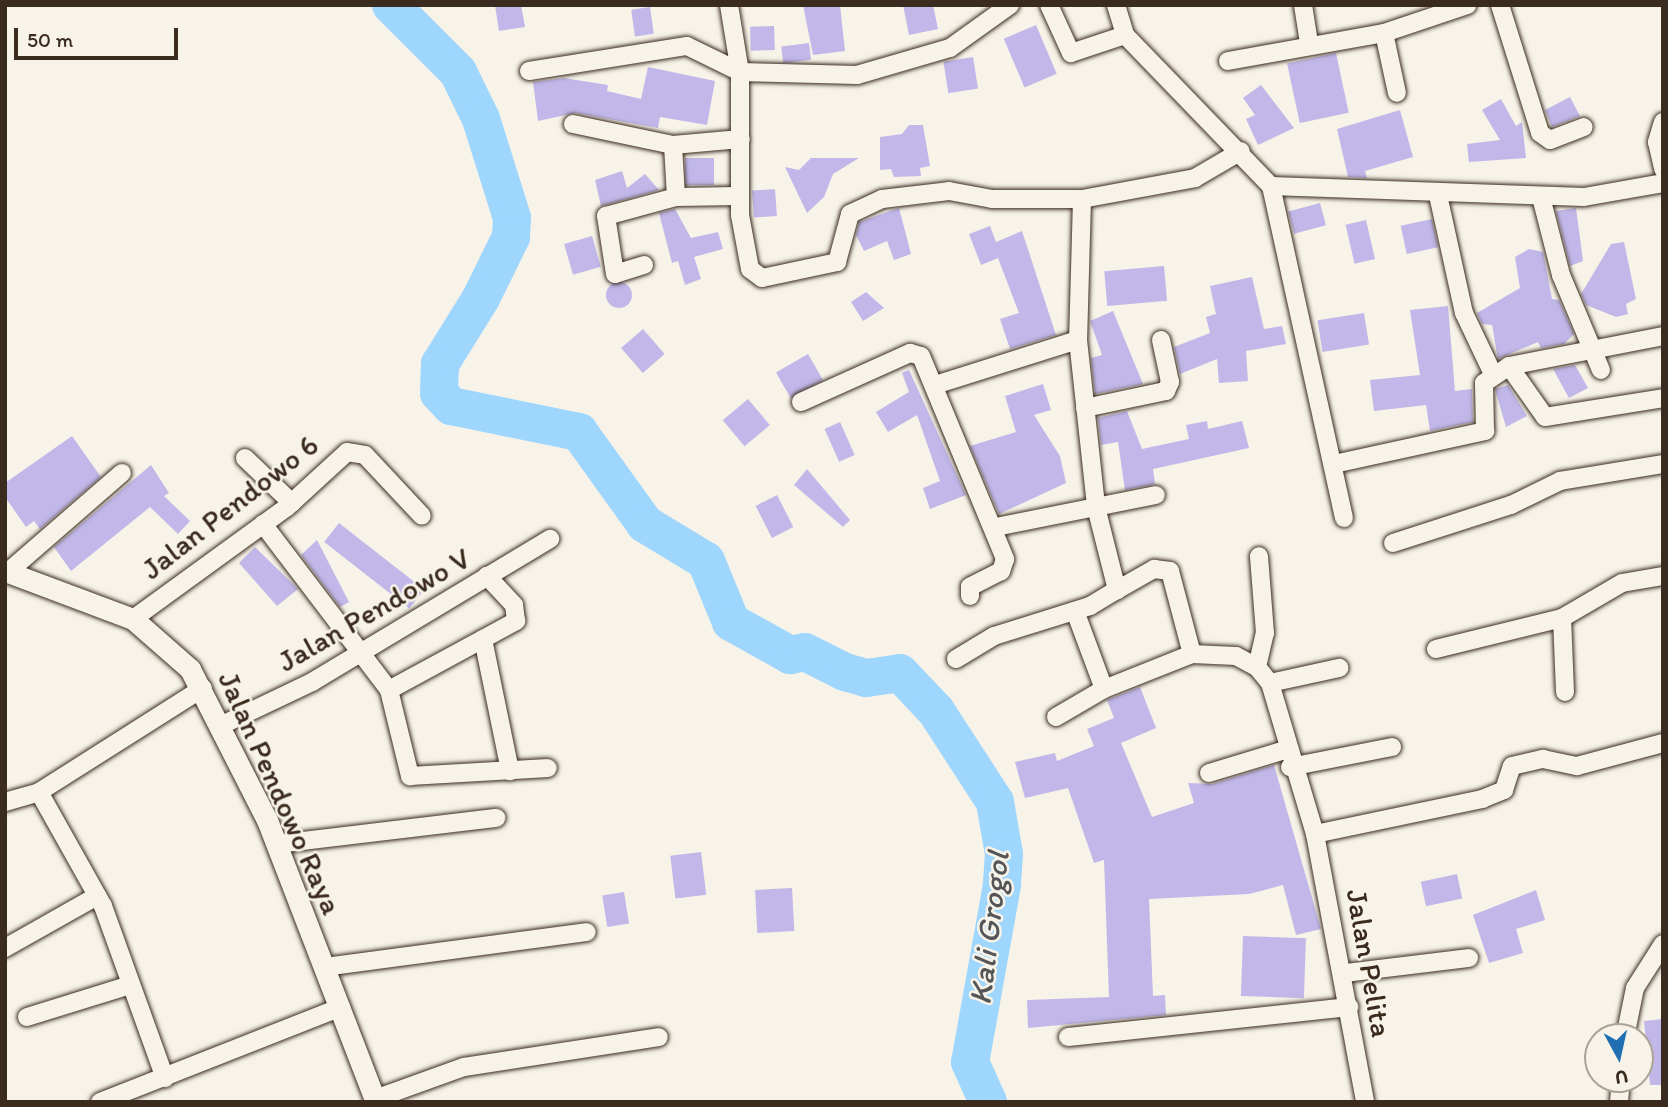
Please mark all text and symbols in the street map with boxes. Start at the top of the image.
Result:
scale bar [18,14,182,58]
text: 50 m [27,27,73,52]
street label: Jalan Pendowo 6 [135,427,325,587]
street label: Jalan Pendowo V [272,541,476,679]
street label: Jalan Pendowo Raya [211,667,349,919]
water label: Kali Grogol [961,849,1017,1007]
street label: Jalan Pelita [1338,886,1400,1040]
north arrow [1584,1023,1654,1093]
text: U [1614,1065,1630,1090]

